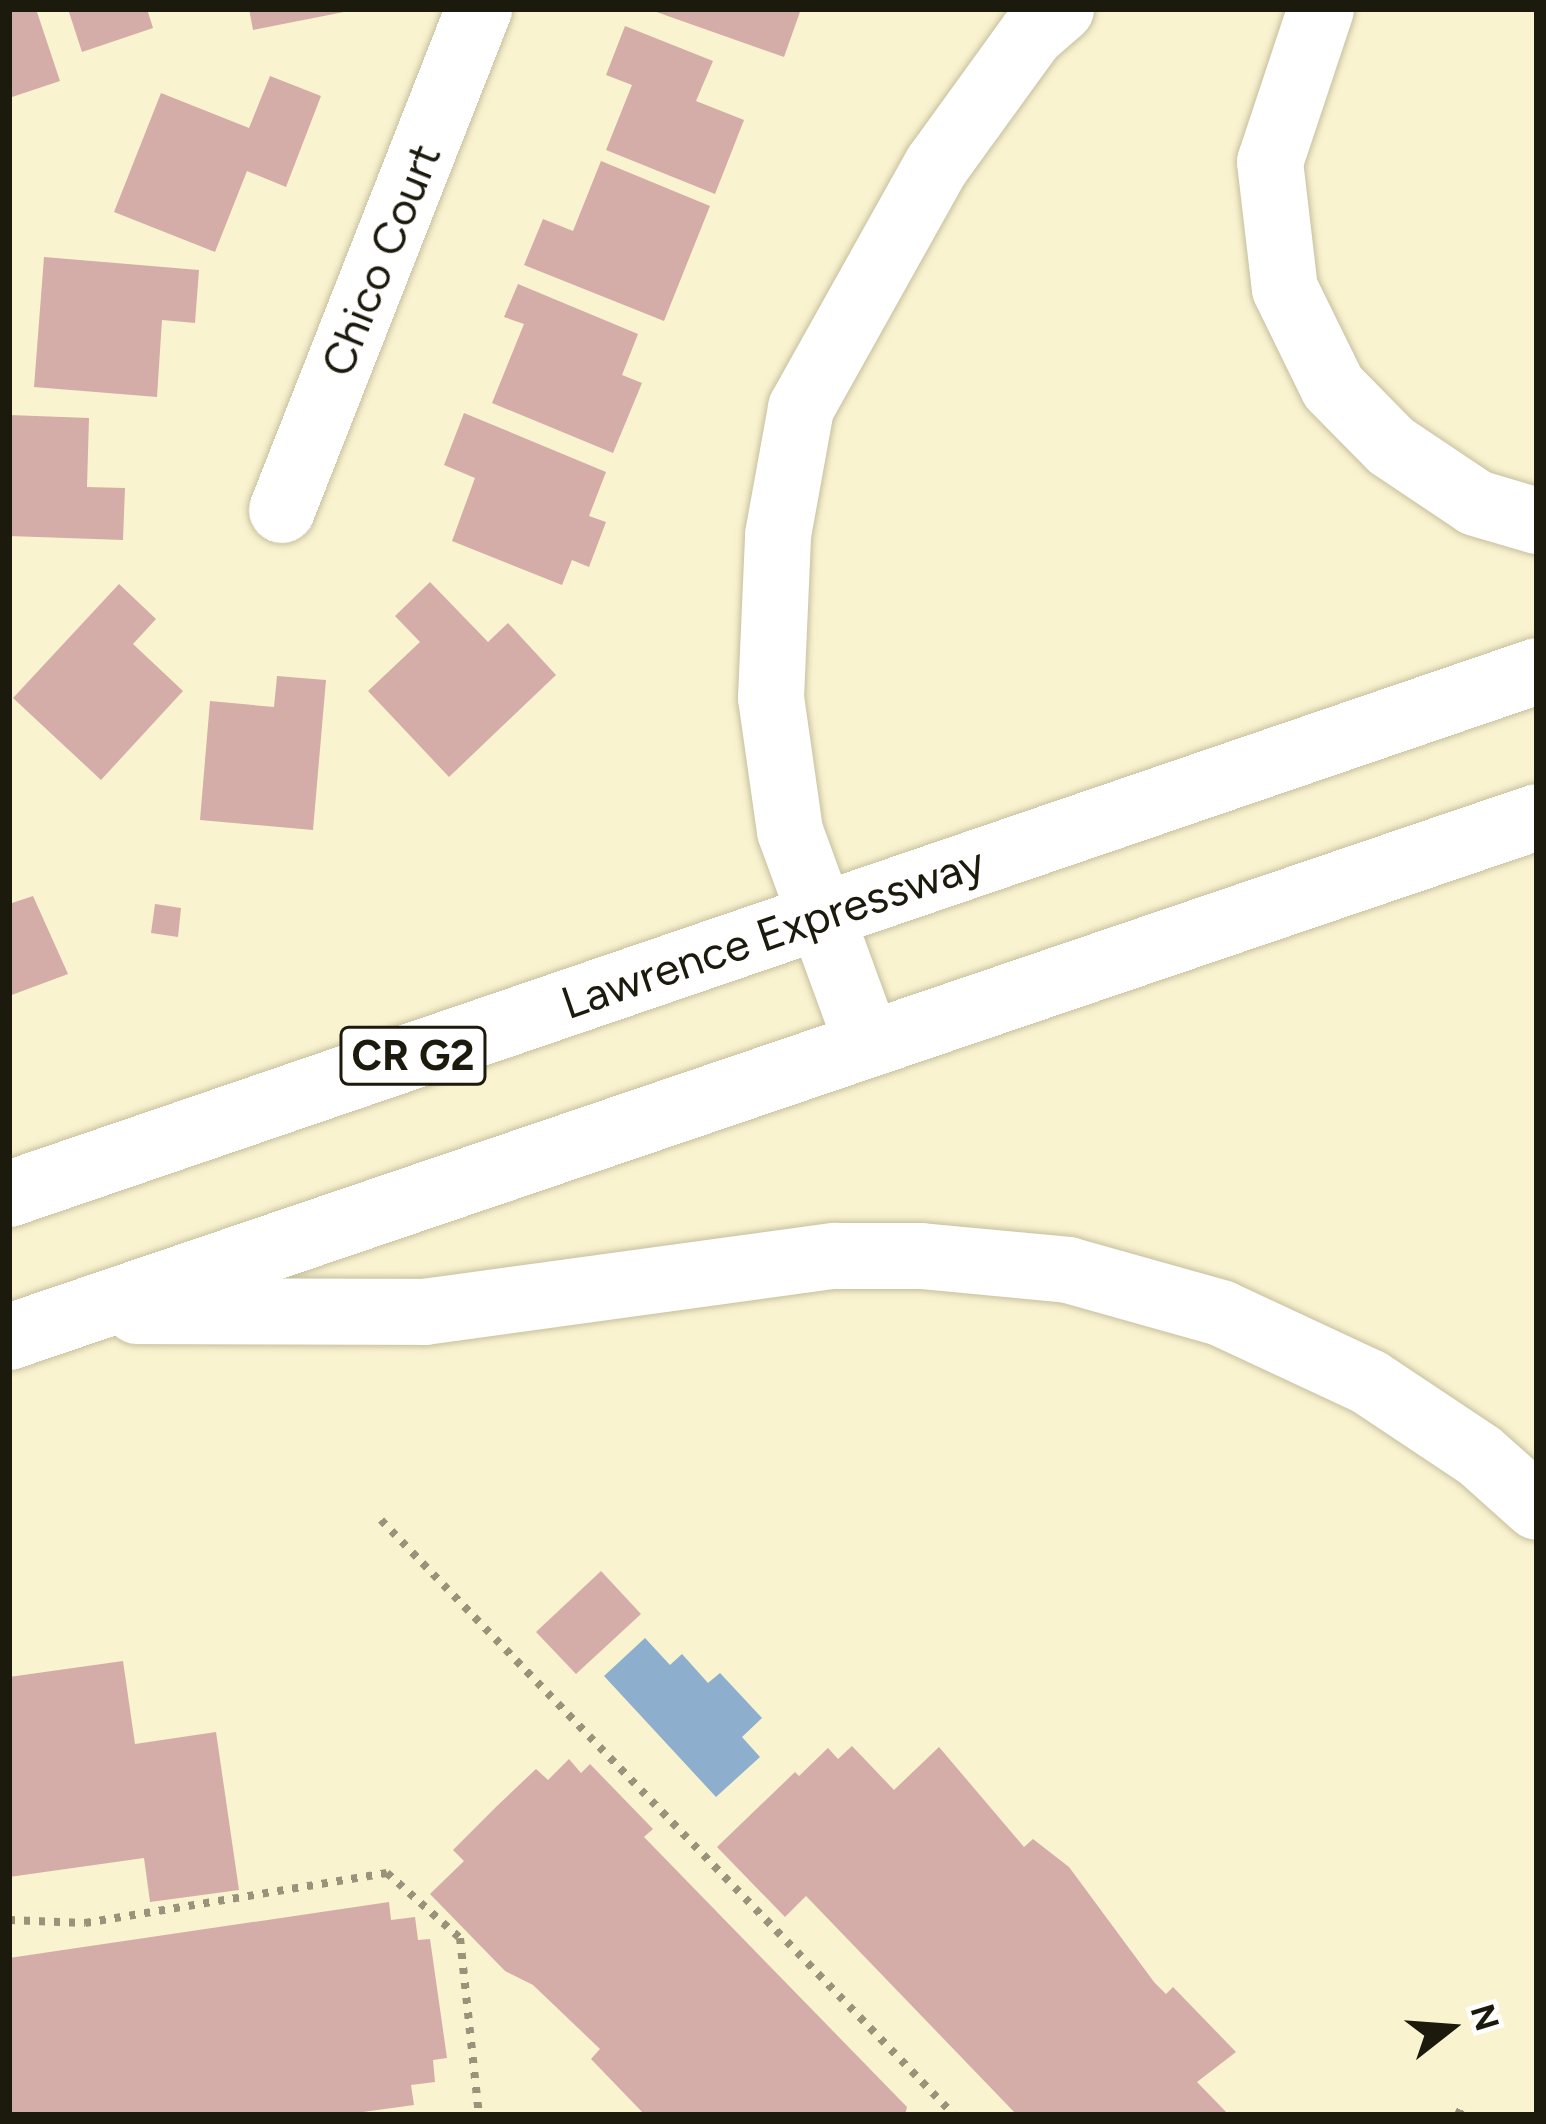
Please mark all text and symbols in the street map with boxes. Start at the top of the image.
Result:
street label: Chico Court [310,136,452,384]
street label: Lawrence Expressway [555,835,991,1031]
road number: CR G2 [338,1020,488,1092]
north arrow [1390,1968,1510,2088]
text: N [1463,1999,1507,2035]

